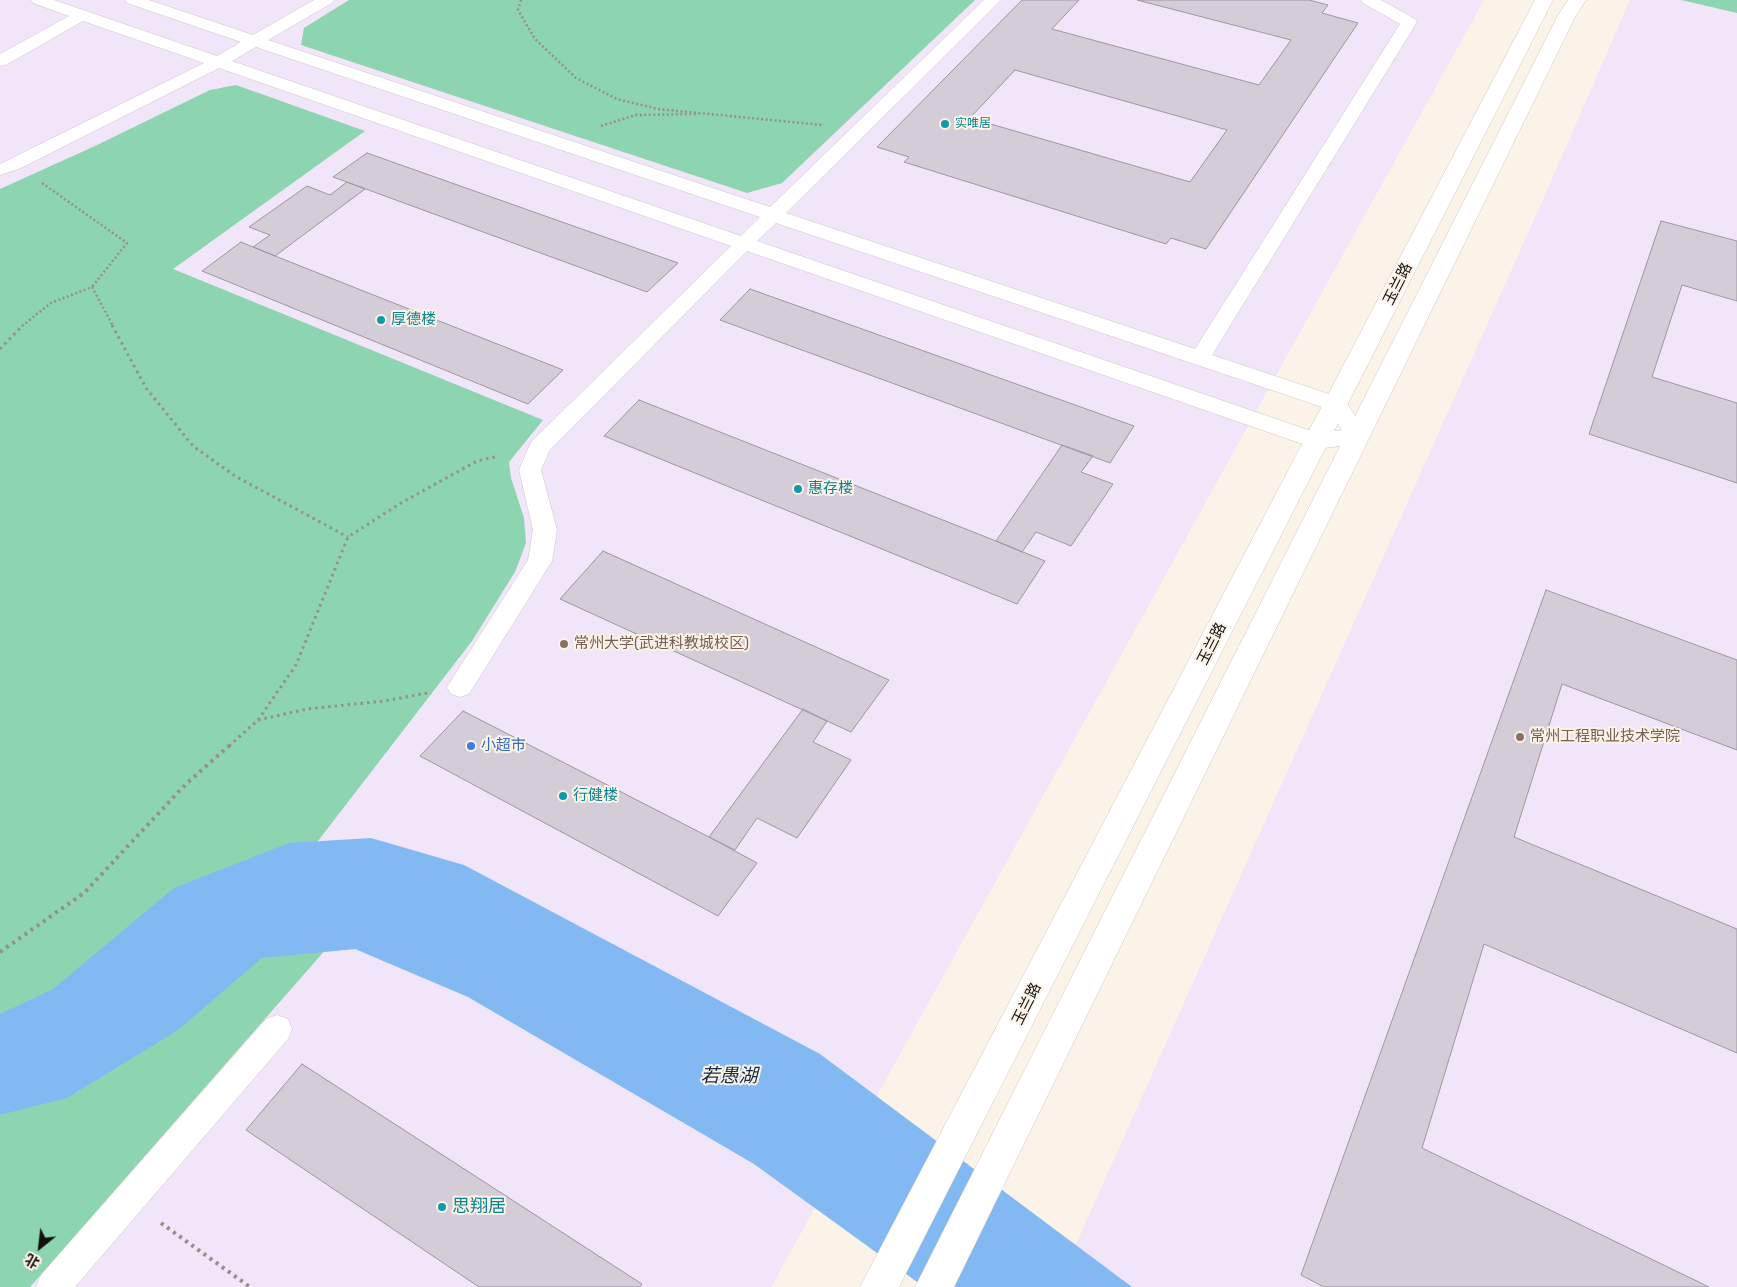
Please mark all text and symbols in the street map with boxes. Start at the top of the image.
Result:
place label: 实唯居 [955,117,991,131]
marker: 实唯居 [939,118,951,130]
street label: 玉兰路 [1380,260,1416,308]
place label: 厚德楼 [391,311,436,329]
marker: 厚德楼 [375,314,387,326]
place label: 惠存楼 [808,480,853,498]
marker: 惠存楼 [792,483,804,495]
street label: 玉兰路 [1194,620,1230,668]
place label: 常州大学(武进科教城校区) [574,635,749,653]
marker: 常州大学(武进科教城校区) [558,638,570,650]
place label: 常州工程职业技术学院 [1530,728,1680,746]
marker: 常州工程职业技术学院 [1514,731,1526,743]
place label: 小超市 [481,737,526,755]
marker: 小超市 [465,740,477,752]
place label: 行健楼 [573,787,618,805]
marker: 行健楼 [557,790,569,802]
street label: 玉兰路 [1009,980,1045,1028]
water label: 若愚湖 [701,1066,757,1088]
place label: 思翔居 [452,1196,506,1218]
marker: 思翔居 [436,1201,448,1213]
north arrow [15,1222,65,1272]
text: 北 [22,1250,43,1271]

